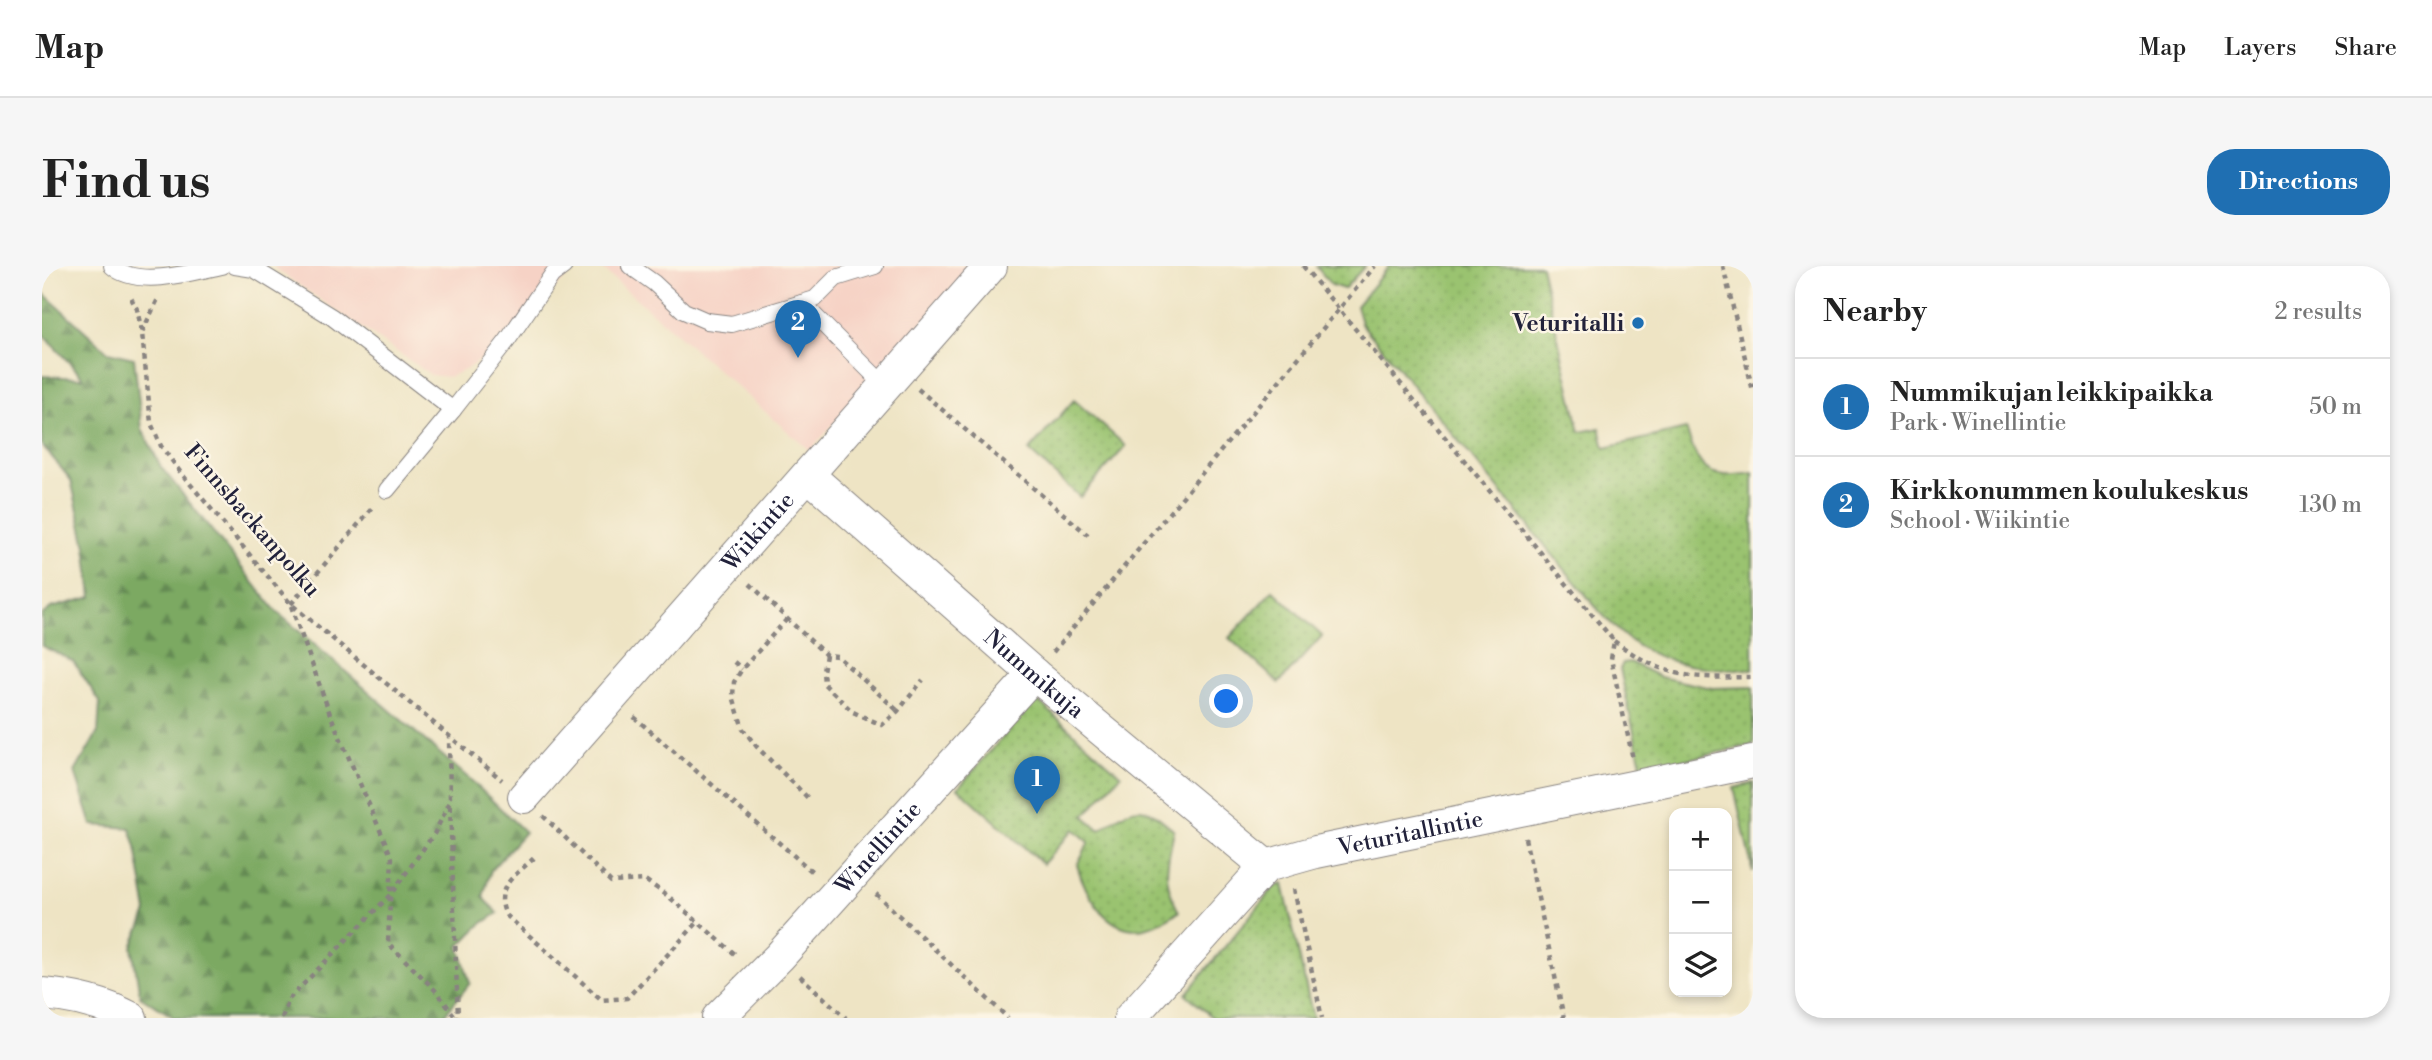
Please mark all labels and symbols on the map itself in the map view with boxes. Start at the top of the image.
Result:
pin: 2 [775,300,821,358]
place label: Veturitalli [1512,310,1624,338]
marker: Veturitalli [1630,315,1646,331]
street label: Finnsbackanpolku [178,439,326,603]
street label: Wiikintie [716,487,801,578]
street label: Nummikuja [978,624,1090,725]
your location [1209,684,1243,718]
pin: 1 [1014,756,1060,814]
street label: Winellintie [829,796,928,901]
street label: Veturitallintie [1334,805,1485,862]

